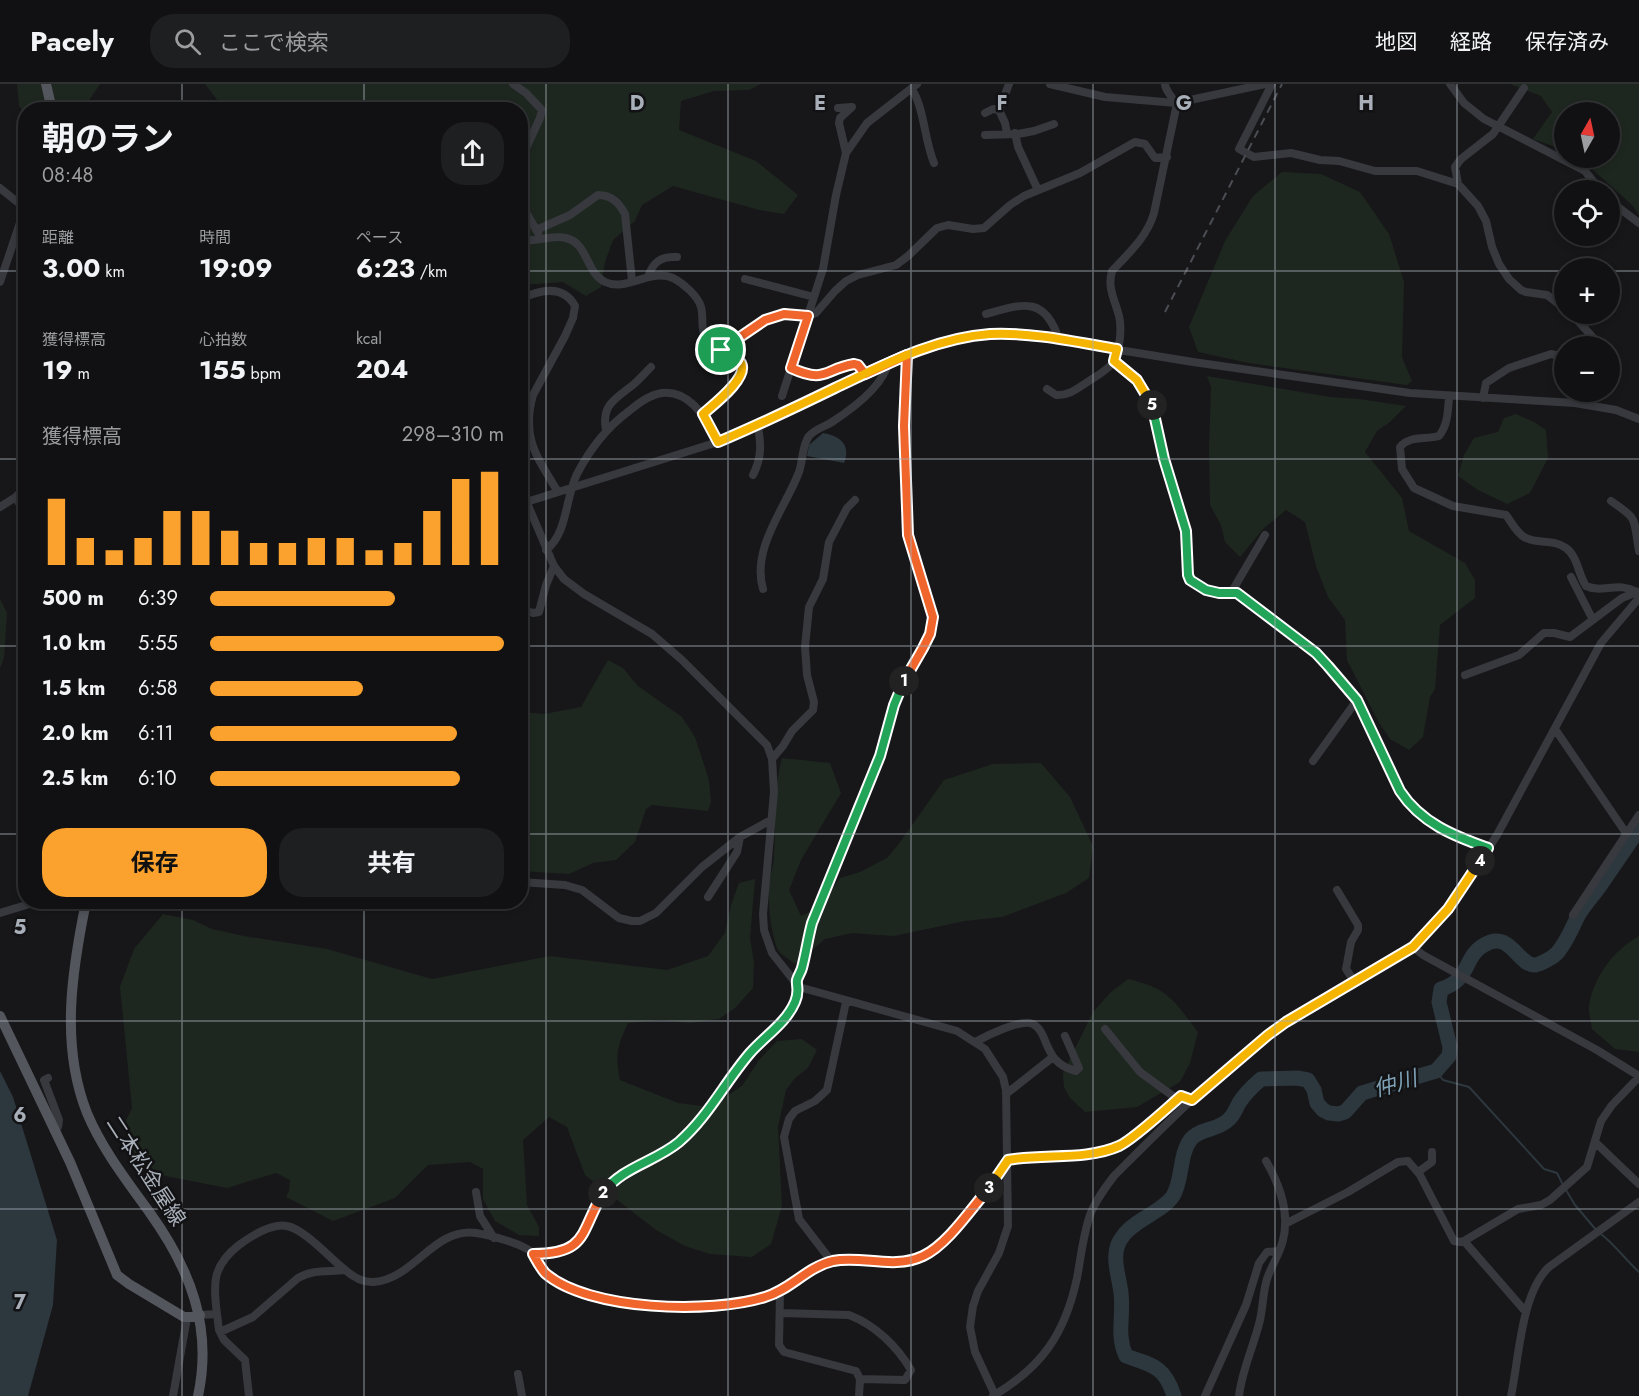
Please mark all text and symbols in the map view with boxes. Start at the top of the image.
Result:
search box [150,14,570,68]
text: Pacely [30,21,114,62]
icon: search [171,25,204,58]
text: ここで検索 [219,26,329,58]
text: 地図 [1375,27,1417,57]
text: 経路 [1450,27,1492,57]
text: 保存済み [1525,27,1609,57]
text: D [630,89,644,118]
text: E [814,89,826,118]
text: F [996,89,1008,118]
text: G [1176,89,1192,118]
text: H [1358,89,1374,118]
north arrow [1554,102,1620,168]
map controls [1554,102,1620,402]
text: 朝のラン [42,115,174,162]
button: share [441,122,504,185]
text: 08:48 [42,161,94,190]
button: locate [1554,180,1620,246]
text: 距離 [42,226,74,249]
text: 時間 [199,226,231,249]
text: ペース [356,226,403,249]
text: 3.00 [42,249,101,287]
text: 19:09 [199,249,273,287]
text: 6:23 [356,249,415,287]
button: + [1554,258,1620,324]
text: km [101,260,125,283]
text: /km [415,260,448,283]
pin [695,324,746,375]
text: kcal [356,327,382,350]
text: 獲得標高 [42,328,106,351]
text: 心拍数 [199,328,247,351]
icon: arrive [704,333,737,366]
button: − [1554,336,1620,402]
text: 204 [356,350,408,388]
text: 19 [42,351,73,389]
text: 155 [199,351,246,389]
text: m [73,362,90,385]
text: bpm [246,362,281,385]
pin: 5 [1137,390,1167,420]
text: 5 [1147,393,1157,416]
text: 298–310 m [402,420,504,449]
text: 獲得標高 [42,422,122,451]
text: 500 m [42,584,104,613]
text: 6:39 [138,584,178,613]
text: 1.0 km [42,629,106,658]
text: 5:55 [138,629,178,658]
pin: 1 [889,666,919,696]
text: 1 [900,669,908,692]
text: 1.5 km [42,674,105,703]
text: 6:58 [138,674,178,703]
text: 2.0 km [42,719,109,748]
text: 6:11 [138,719,174,748]
text: 2.5 km [42,764,108,793]
text: 6:10 [138,764,177,793]
button: 保存 [42,828,267,897]
button: 共有 [279,828,504,897]
pin: 4 [1465,846,1495,876]
text: 4 [1474,849,1486,872]
text: 5 [14,913,27,942]
water label: 仲川 [1369,1061,1422,1104]
text: 6 [13,1101,27,1130]
street label: 二本松金屋線 [99,1110,193,1232]
pin: 3 [974,1173,1004,1203]
text: 3 [984,1176,994,1199]
pin: 2 [588,1178,618,1208]
text: 2 [598,1181,608,1204]
text: 7 [14,1288,27,1317]

